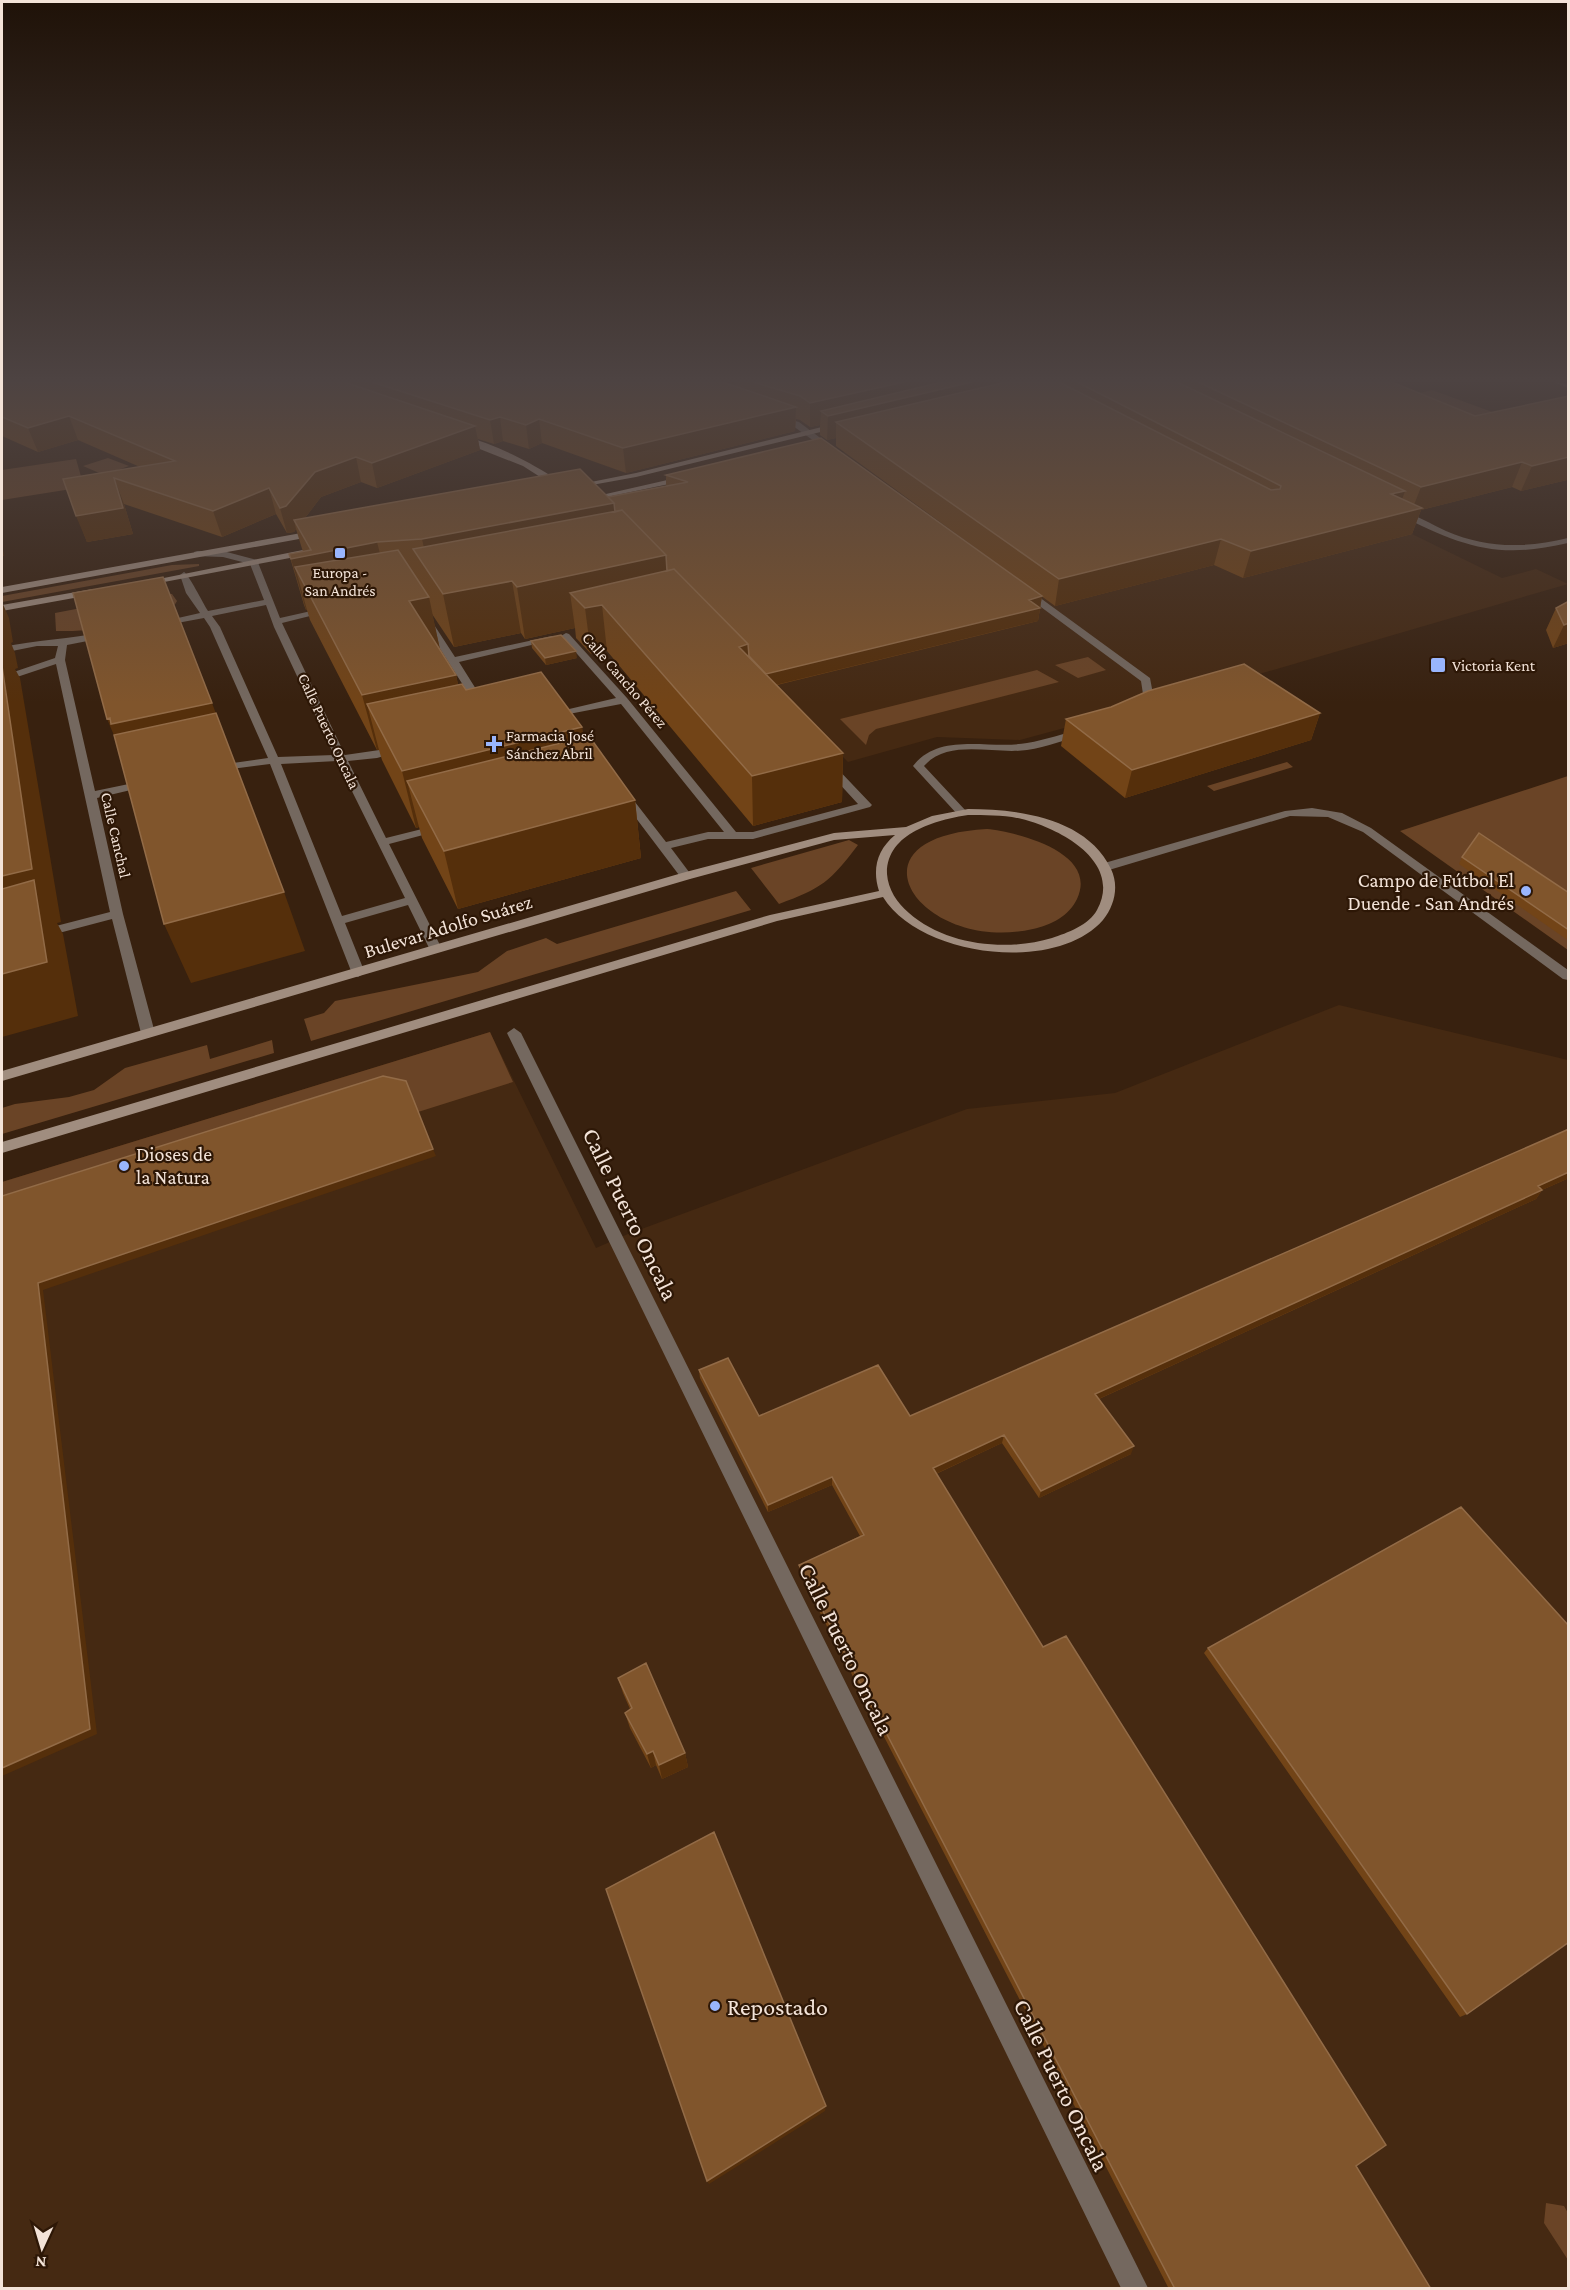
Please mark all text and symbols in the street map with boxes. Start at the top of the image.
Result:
marker: Europa - San Andrés [333,546,347,560]
place label: Europa - San Andrés [304,564,376,599]
street label: Calle Cancho Pérez [579,629,671,731]
marker: Victoria Kent [1429,656,1447,674]
place label: Victoria Kent [1452,657,1536,674]
street label: Calle Puerto Oncala [295,671,363,792]
place label: Farmacia José Sánchez Abril [506,727,594,762]
marker: Farmacia José Sánchez Abril [487,737,501,751]
street label: Calle Canchal [98,791,134,879]
place label: Campo de Fútbol El Duende - San Andrés [1347,869,1514,914]
marker: Campo de Fútbol El Duende - San Andrés [1519,884,1533,898]
street label: Bulevar Adolfo Suárez [361,890,535,962]
street label: Calle Puerto Oncala [578,1123,684,1305]
place label: Dioses de la Natura [136,1143,212,1188]
marker: Dioses de la Natura [117,1159,131,1173]
street label: Calle Puerto Oncala [794,1558,900,1740]
place label: Repostado [727,1993,828,2020]
street label: Calle Puerto Oncala [1009,1994,1115,2176]
marker: Repostado [708,1999,722,2013]
north arrow [12,2218,72,2278]
text: N [35,2254,47,2271]

